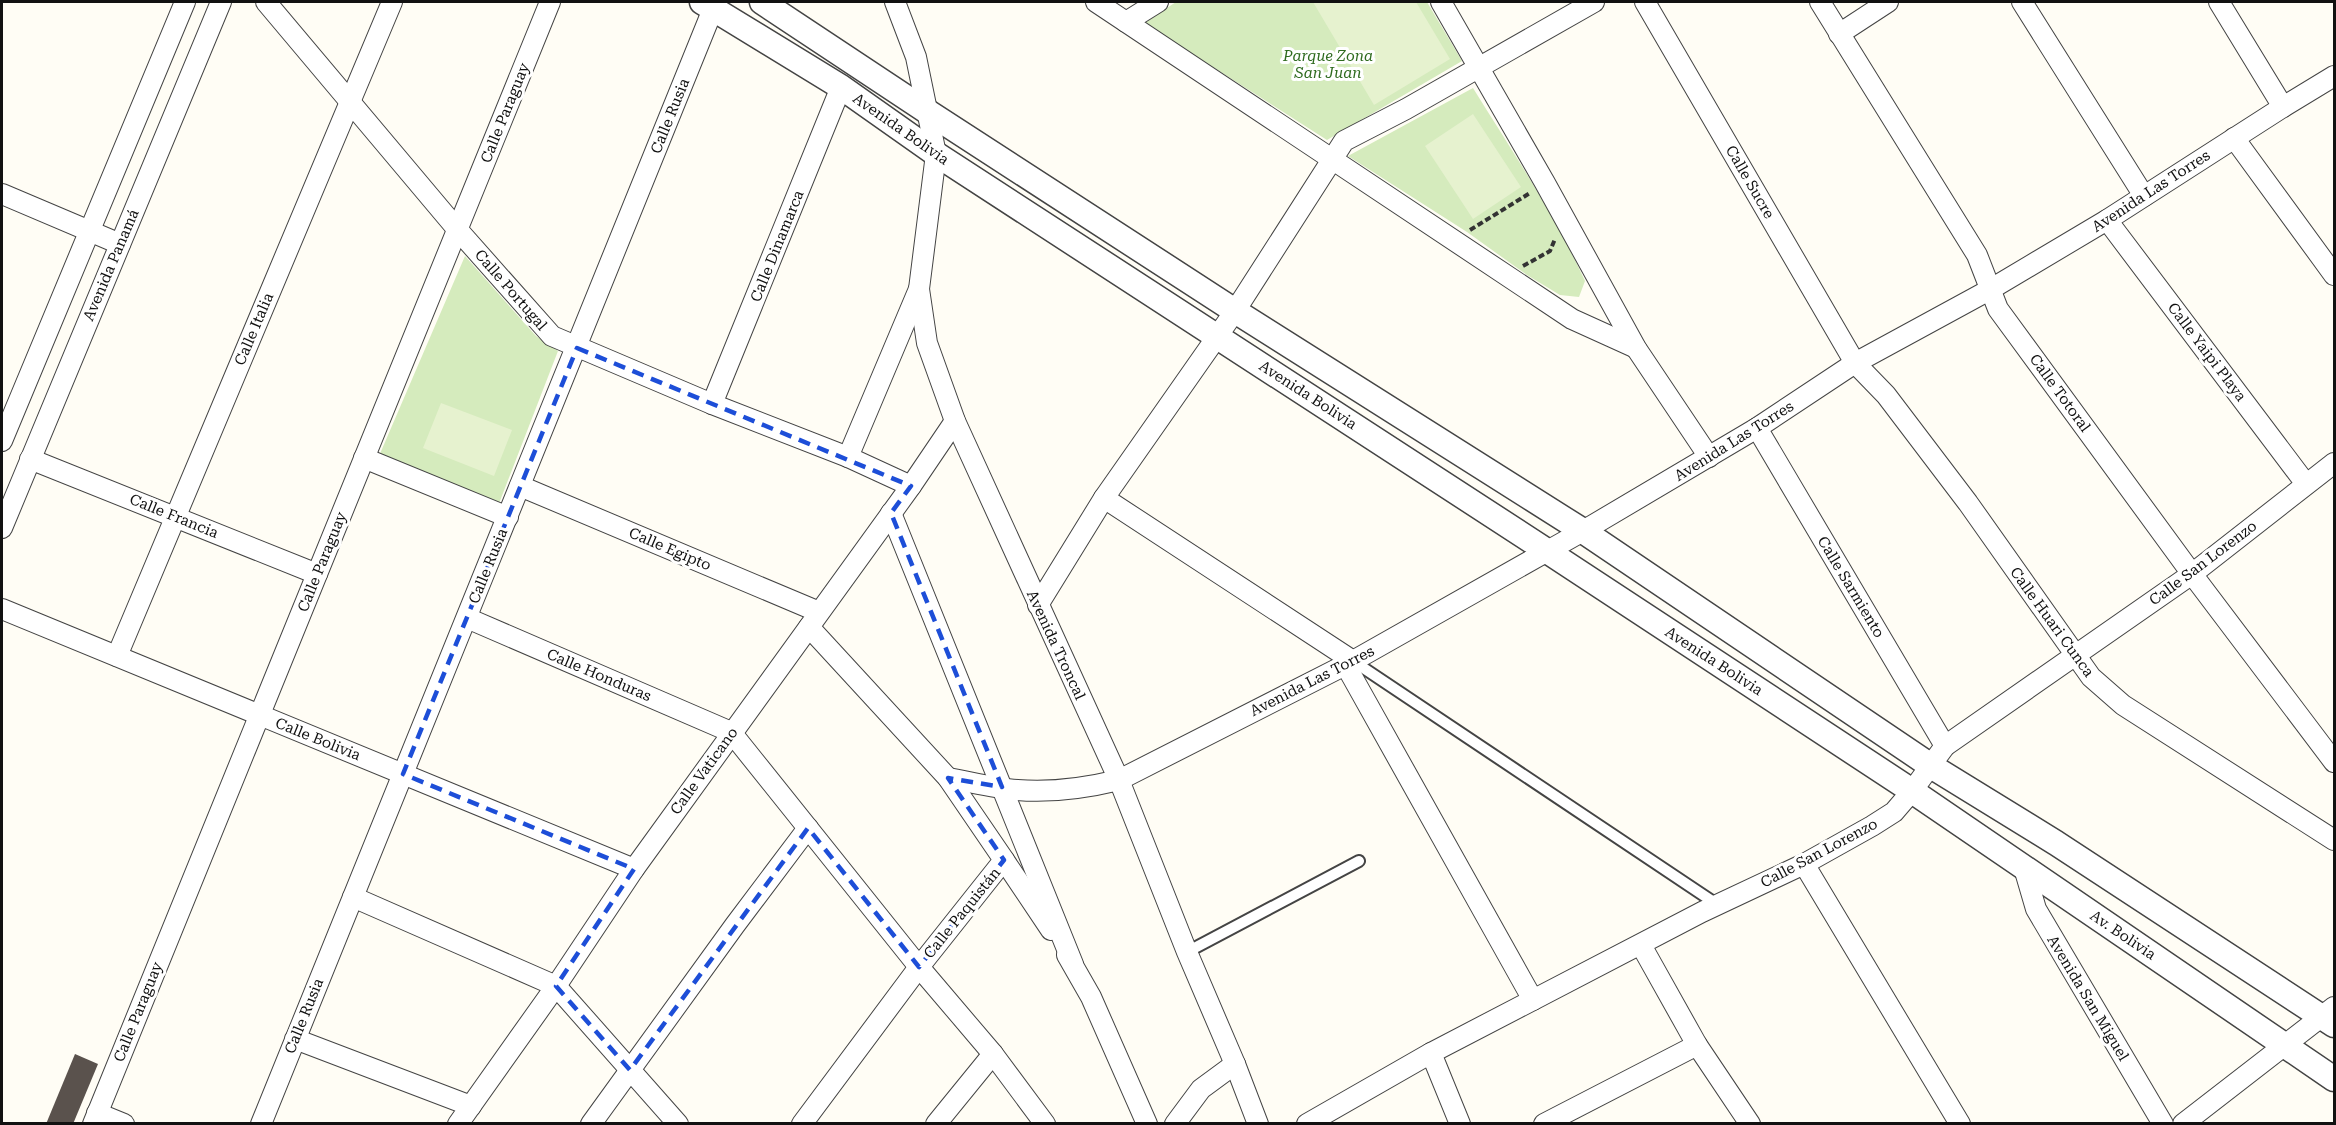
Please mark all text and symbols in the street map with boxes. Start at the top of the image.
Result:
park label: Parque Zona San Juan [1282,47,1373,82]
street label: Calle Paraguay [477,60,533,166]
street label: Calle Rusia [647,76,693,156]
street label: Avenida Bolivia [850,89,952,169]
street label: Calle Sucre [1722,142,1778,222]
street label: Avenida Las Torres [2089,146,2213,236]
street label: Calle Dinamarca [746,188,808,304]
street label: Avenida Panamá [79,206,143,324]
street label: Calle Portugal [471,246,551,334]
street label: Calle Italia [231,290,277,368]
street label: Calle Yaipi Playa [2164,299,2250,405]
street label: Calle Totoral [2026,351,2095,436]
street label: Avenida Bolivia [1256,357,1360,433]
street label: Avenida Las Torres [1671,397,1797,485]
street label: Calle Francia [127,490,221,542]
street label: Calle Paraguay [294,509,350,615]
street label: Calle San Lorenzo [2146,517,2260,609]
street label: Calle Egipto [626,524,714,574]
street label: Calle Rusia [465,526,511,606]
street label: Calle Sarmiento [1814,533,1888,641]
street label: Calle Huari Cunca [2006,564,2098,680]
street label: Avenida Troncal [1023,587,1089,703]
street label: Avenida Bolivia [1662,623,1766,699]
street label: Avenida Las Torres [1247,642,1377,720]
street label: Calle Honduras [544,645,654,705]
street label: Calle Bolivia [273,714,363,764]
street label: Calle Vaticano [666,724,742,818]
street label: Calle San Lorenzo [1757,815,1881,891]
street label: Calle Paquistán [920,864,1004,962]
street label: Av. Bolivia [2087,906,2159,964]
street label: Avenida San Miguel [2043,932,2133,1064]
street label: Calle Paraguay [110,959,166,1065]
street label: Calle Rusia [281,976,327,1056]

